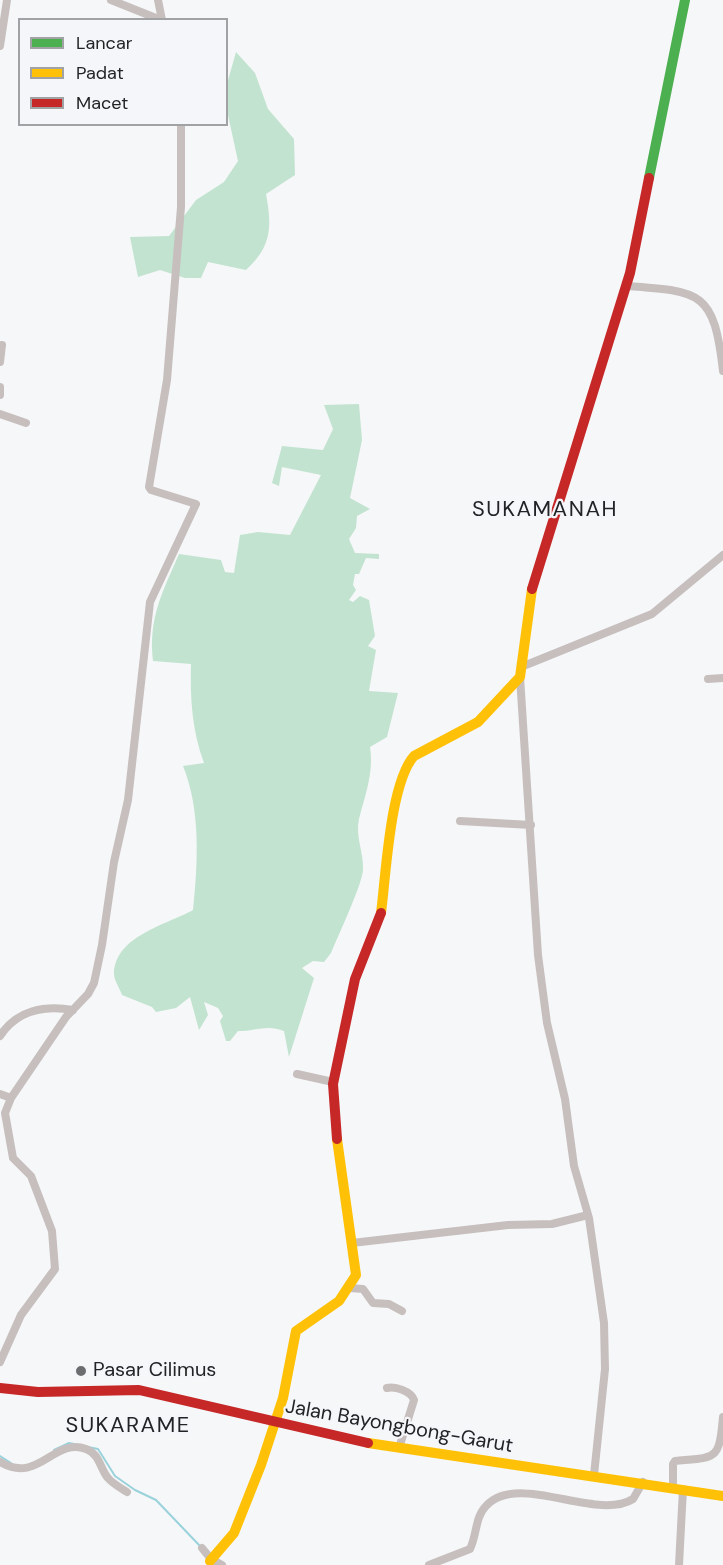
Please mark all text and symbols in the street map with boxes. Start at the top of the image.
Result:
legend [18,18,228,126]
text: Lancar [76,31,132,55]
text: Padat [76,61,124,85]
text: Macet [76,91,128,115]
district label: SUKAMANAH [472,497,618,523]
place label: Pasar Cilimus [93,1359,216,1383]
marker: Pasar Cilimus [74,1364,88,1378]
street label: Jalan Bayongbong-Garut [283,1395,515,1459]
district label: SUKARAME [65,1413,191,1439]

